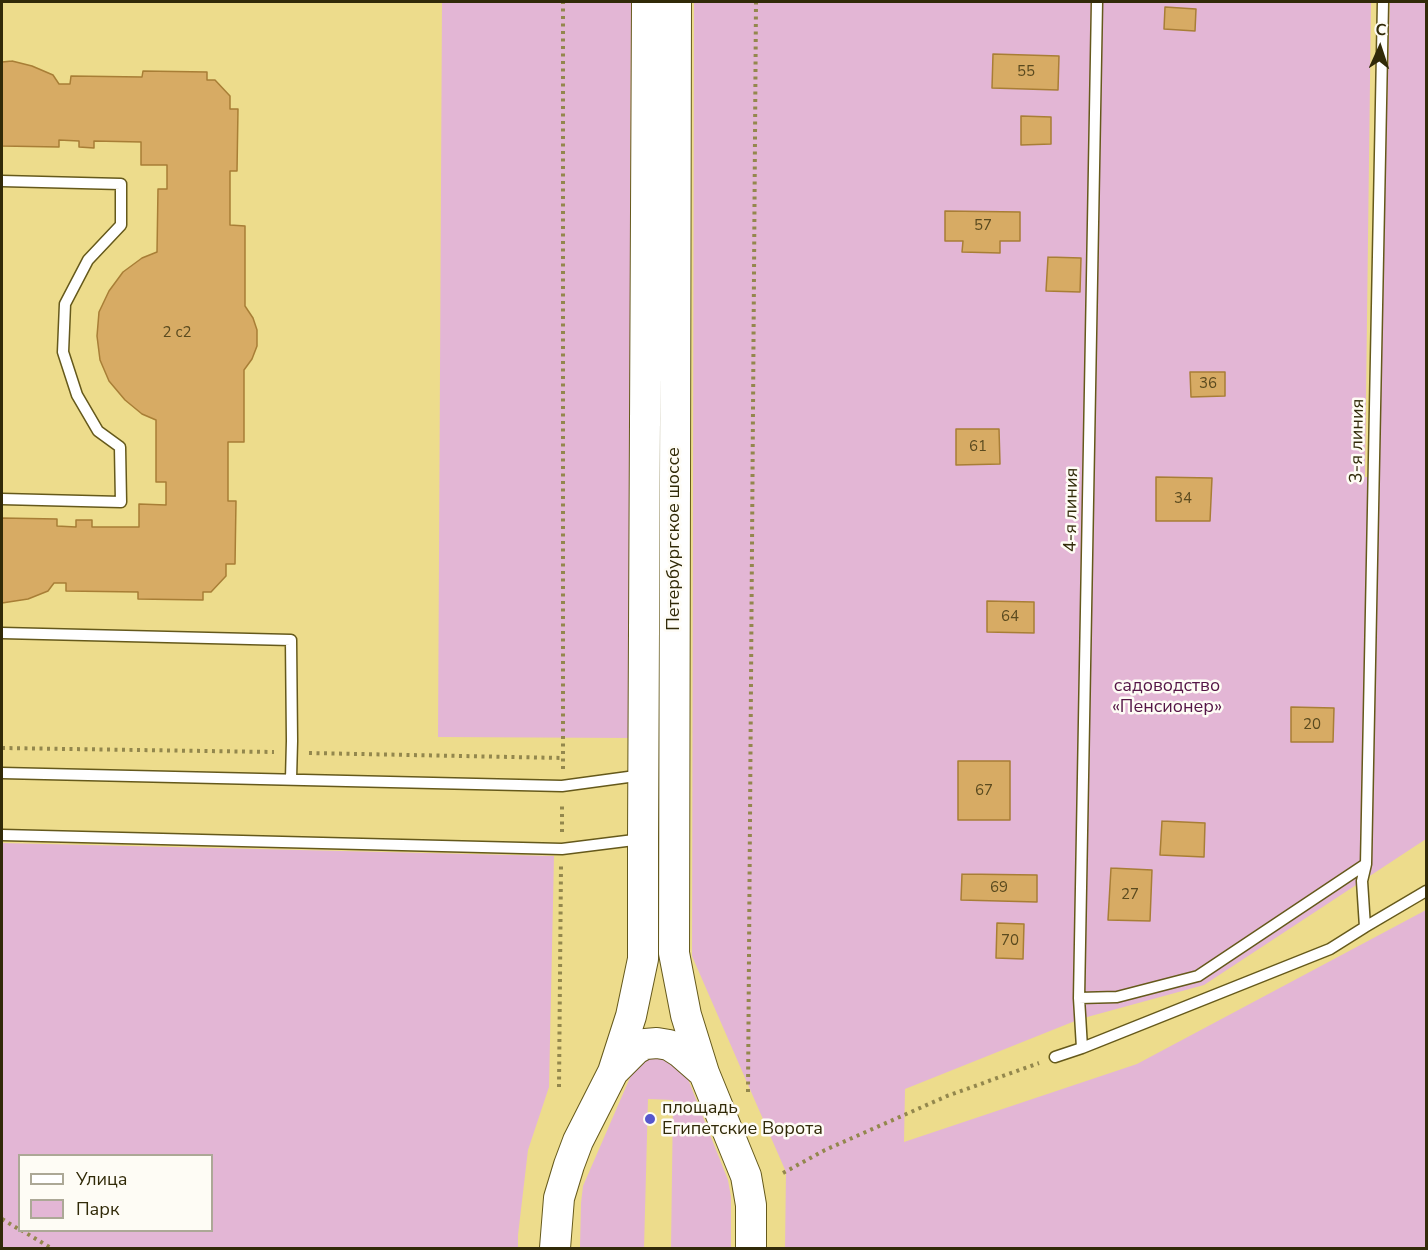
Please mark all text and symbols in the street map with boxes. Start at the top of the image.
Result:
north arrow [1350,18,1410,78]
text: С [1375,19,1387,41]
house number: 55 [1017,63,1035,81]
house number: 57 [974,217,992,235]
house number: 2 с2 [163,324,191,342]
house number: 36 [1199,375,1217,393]
street label: 3-я линия [1346,399,1370,483]
house number: 61 [969,438,987,456]
street label: Петербургское шоссе [664,447,686,631]
street label: 4-я линия [1060,468,1084,552]
house number: 34 [1174,490,1192,508]
house number: 64 [1001,608,1019,626]
park label: садоводство «Пенсионер» [1112,676,1222,718]
house number: 20 [1303,716,1321,734]
house number: 67 [975,782,993,800]
house number: 69 [990,879,1008,897]
house number: 27 [1121,886,1139,904]
house number: 70 [1001,932,1019,950]
place label: площадь Египетские Ворота [662,1098,823,1140]
marker: площадь Египетские Ворота [643,1112,657,1126]
legend [18,1154,213,1232]
text: Улица [76,1167,127,1191]
text: Парк [76,1197,119,1221]

